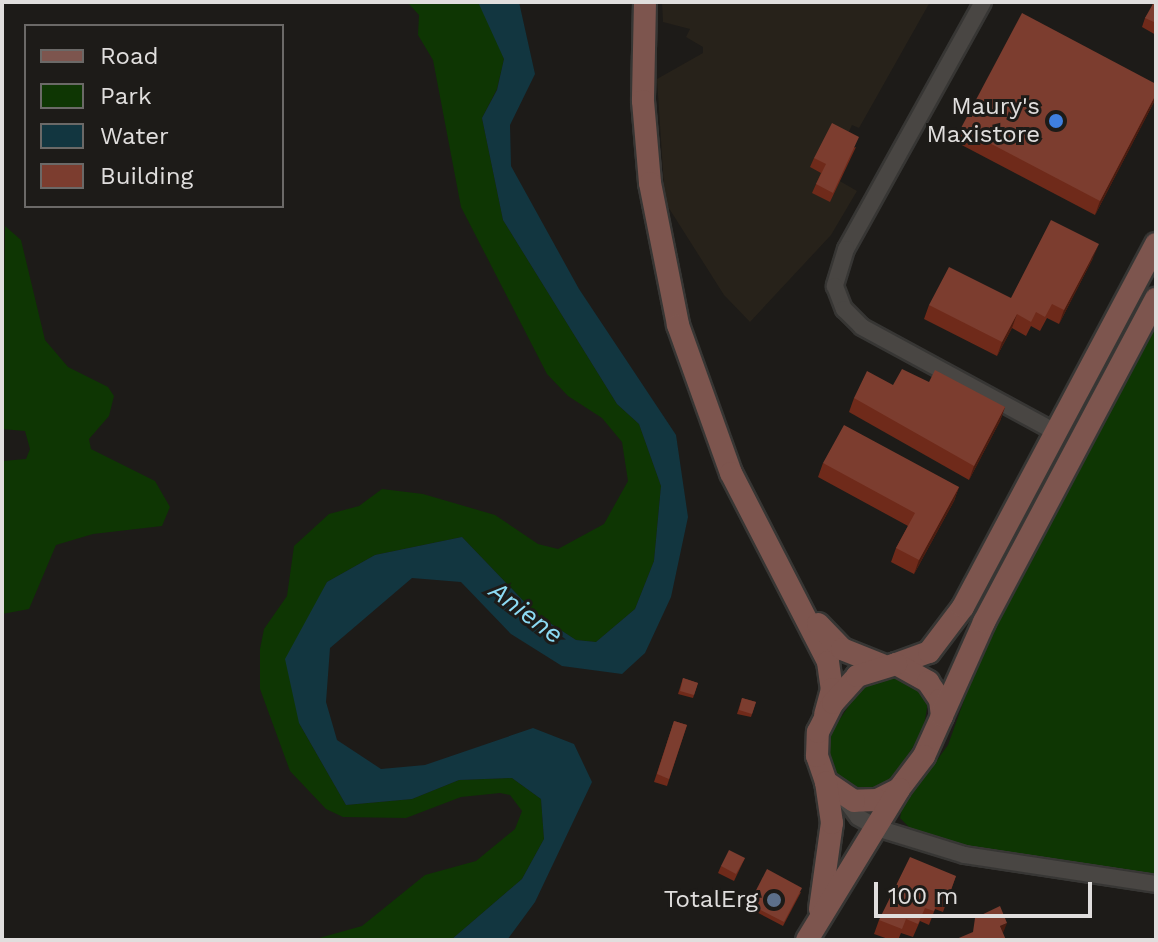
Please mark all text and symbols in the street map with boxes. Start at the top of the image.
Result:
legend [24,24,284,208]
text: Road [100,42,159,70]
text: Park [100,82,152,110]
place label: Maury's Maxistore [927,93,1040,149]
marker: Maury's Maxistore [1047,112,1065,130]
text: Water [100,122,169,150]
text: Building [100,162,193,190]
water label: Aniene [483,575,569,651]
scale bar [878,866,1096,916]
text: 100 m [888,882,958,910]
place label: TotalErg [664,886,758,914]
marker: TotalErg [765,891,783,909]

